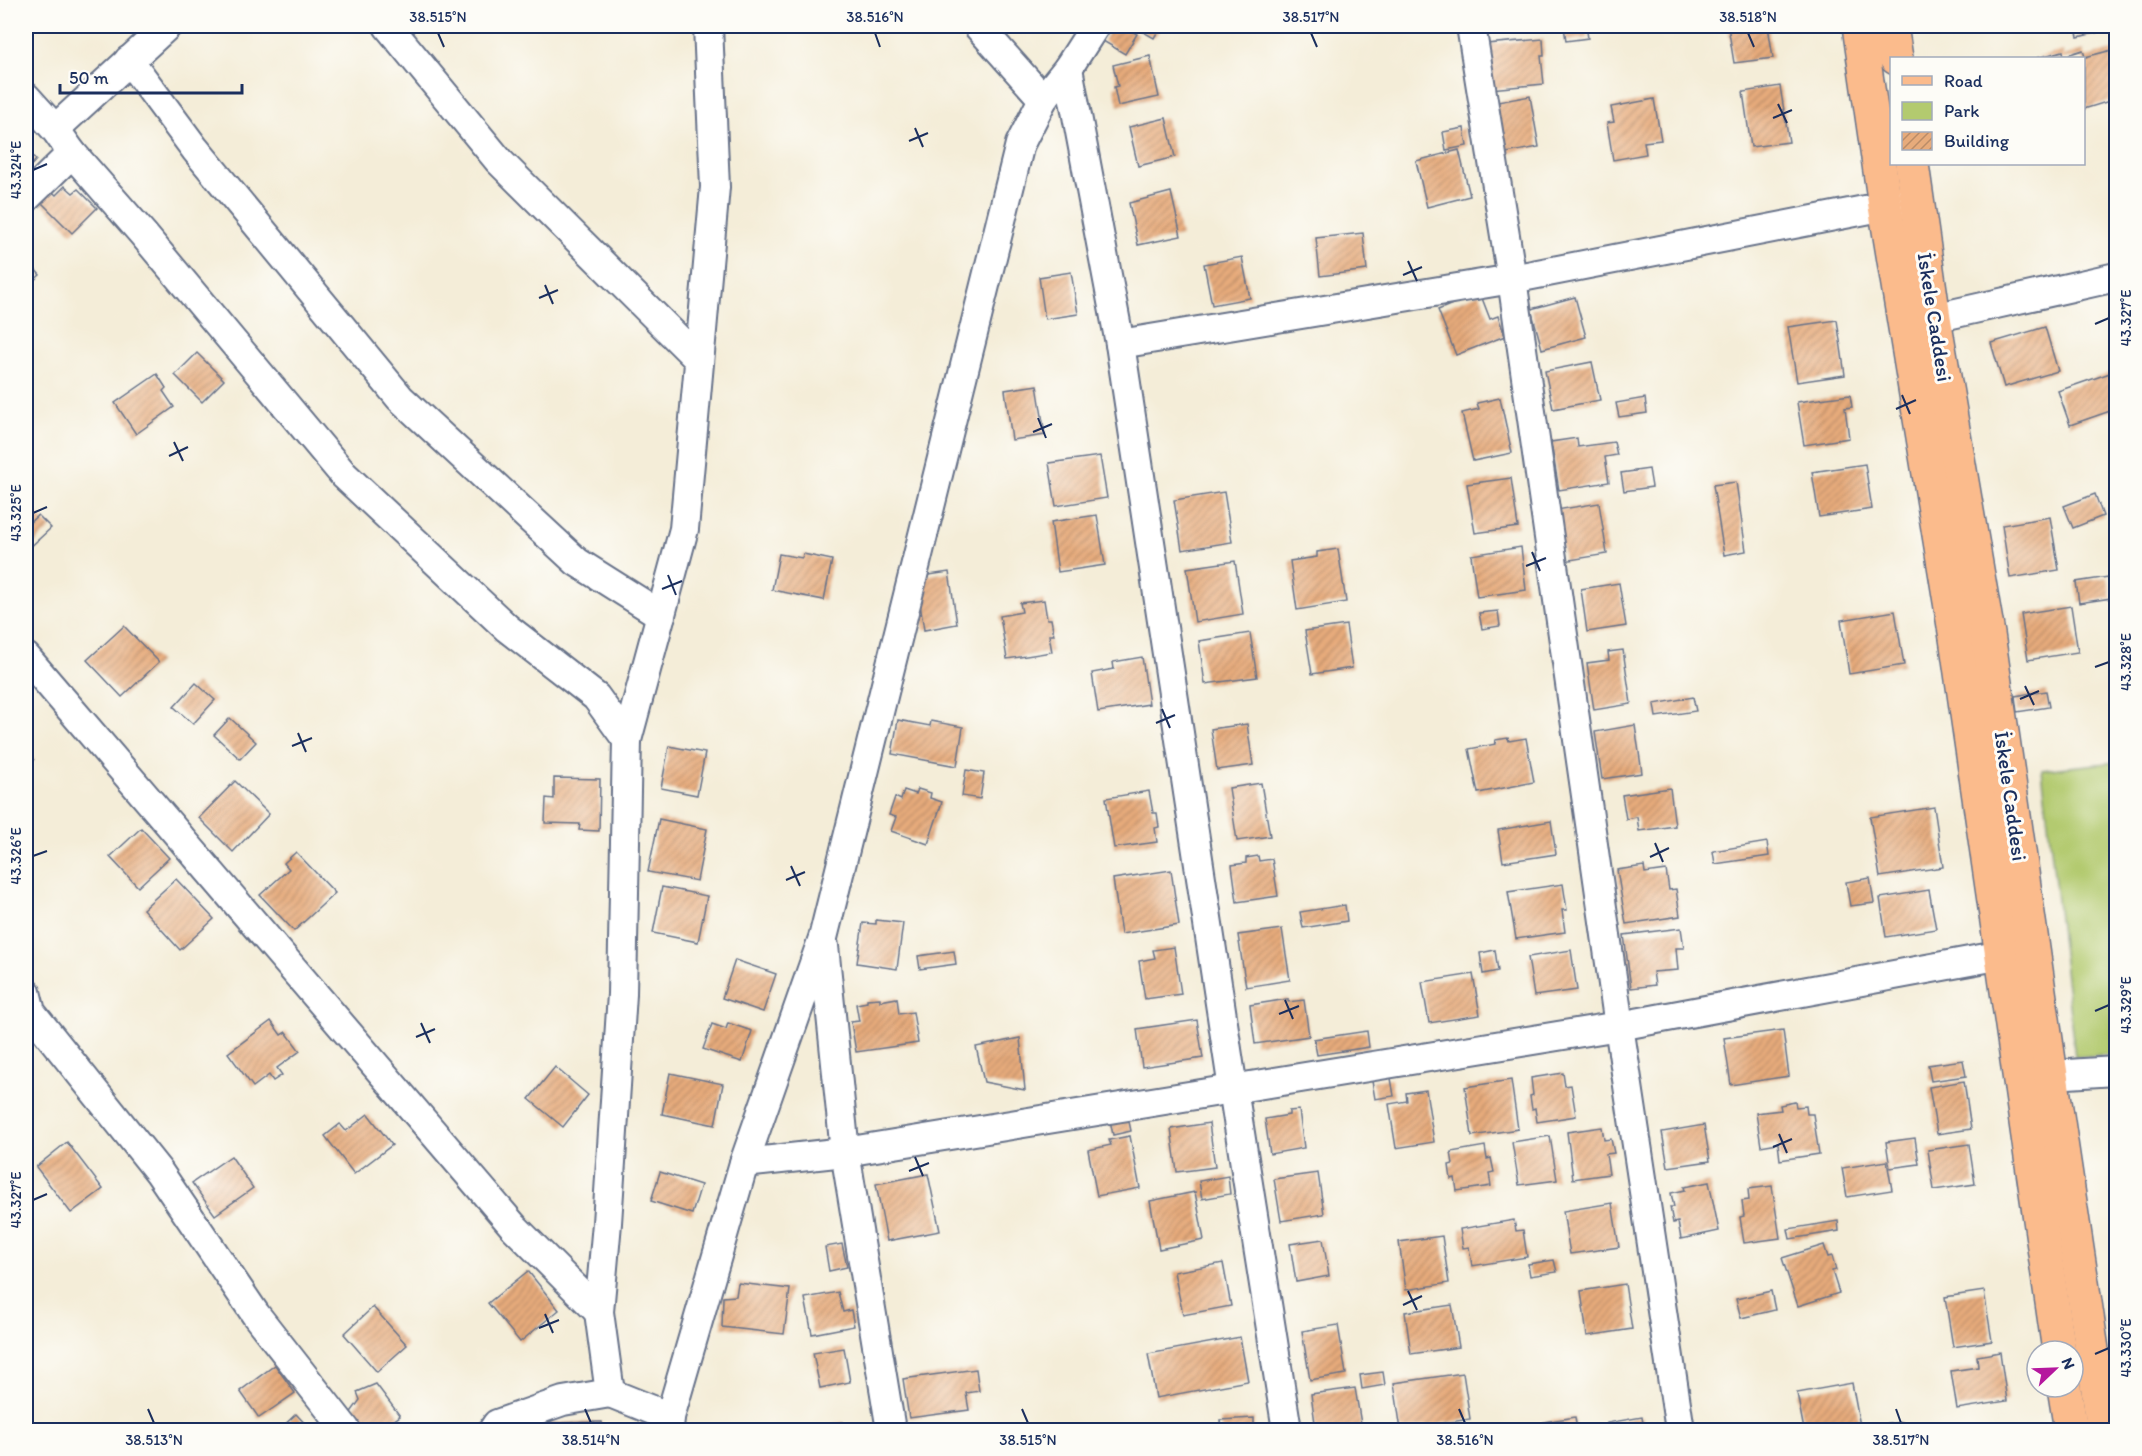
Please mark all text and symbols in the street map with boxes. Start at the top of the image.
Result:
text: 38.515°N [409,8,467,26]
text: 38.516°N [846,8,904,26]
text: 38.517°N [1283,8,1339,26]
text: 38.518°N [1719,8,1777,26]
scale bar [60,57,242,95]
legend [1890,57,2085,165]
text: 50 m [69,67,109,89]
text: Road [1944,70,1983,92]
text: Park [1944,100,1979,122]
text: Building [1944,130,2010,152]
text: 43.324°E [7,141,25,199]
street label: İskele Caddesi [1912,251,1958,383]
text: 43.327°E [2117,289,2135,347]
text: 43.325°E [7,484,25,542]
text: 43.328°E [2117,633,2135,691]
street label: İskele Caddesi [1990,730,2032,862]
text: 43.326°E [7,827,25,885]
text: 43.329°E [2117,976,2135,1034]
text: 43.327°E [7,1171,25,1229]
text: 43.330°E [2117,1318,2135,1378]
north arrow [2025,1339,2085,1399]
text: N [2057,1355,2079,1372]
text: 38.513°N [125,1431,183,1449]
text: 38.514°N [562,1431,620,1449]
text: 38.515°N [999,1431,1057,1449]
text: 38.516°N [1436,1431,1494,1449]
text: 38.517°N [1873,1431,1929,1449]

